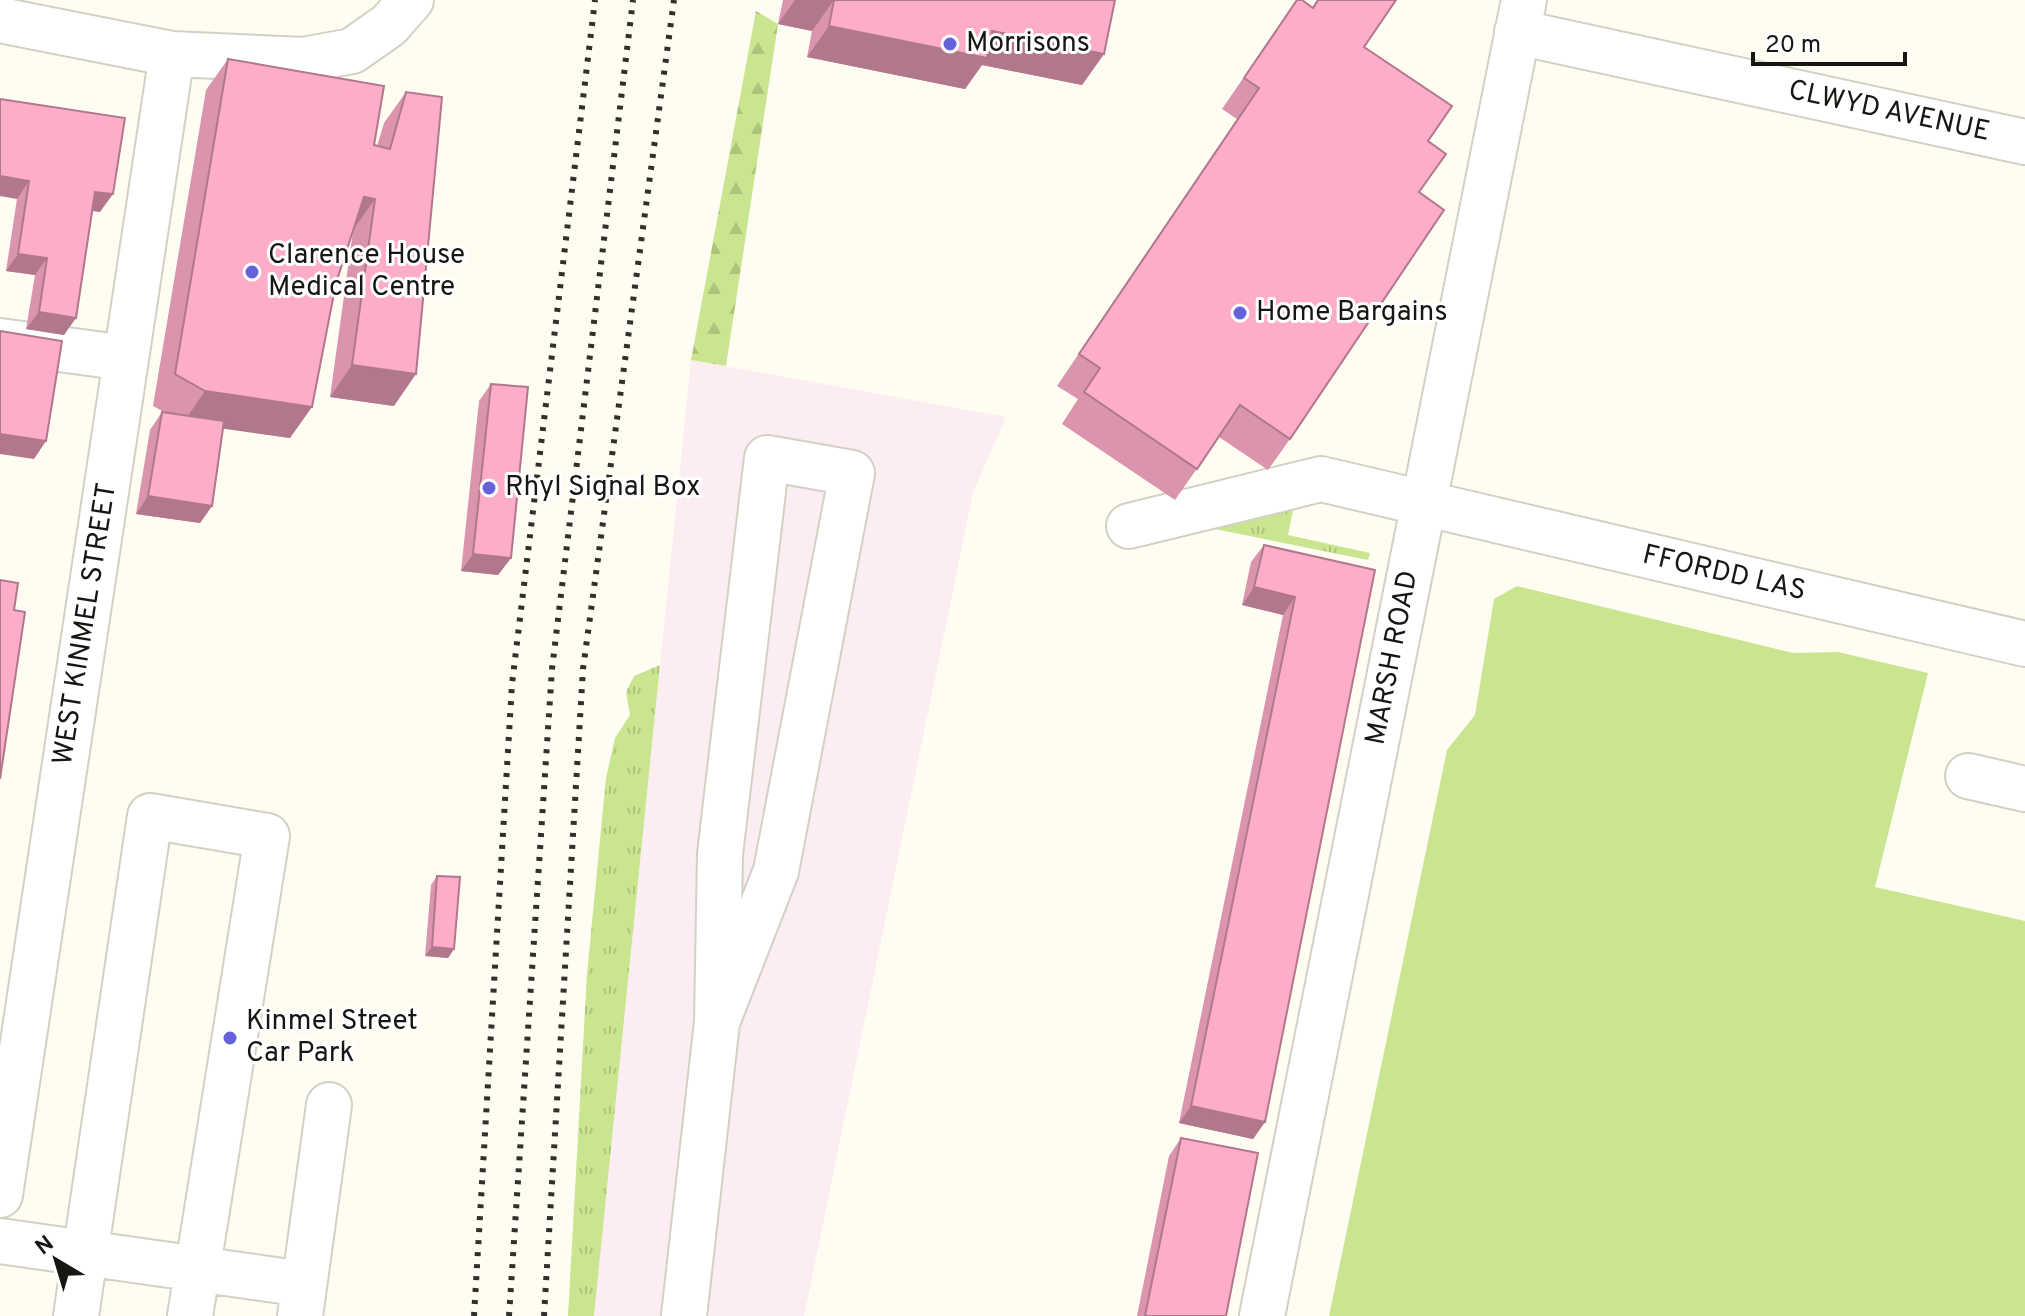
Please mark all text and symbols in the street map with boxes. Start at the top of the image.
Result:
scale bar [1753,16,1905,66]
place label: Morrisons [966,26,1090,62]
text: 20 m [1765,31,1821,61]
marker: Morrisons [941,35,959,53]
street label: CLWYD AVENUE [1785,73,1993,151]
place label: Clarence House Medical Centre [268,238,465,306]
marker: Clarence House Medical Centre [243,263,261,281]
place label: Home Bargains [1256,295,1448,331]
marker: Home Bargains [1231,304,1249,322]
place label: Rhyl Signal Box [505,470,701,506]
marker: Rhyl Signal Box [480,479,498,497]
street label: WEST KINMEL STREET [46,480,126,768]
street label: FFORDD LAS [1639,538,1809,610]
street label: MARSH ROAD [1358,568,1428,748]
place label: Kinmel Street Car Park [246,1004,418,1072]
marker: Kinmel Street Car Park [221,1029,239,1047]
north arrow [16,1220,96,1300]
text: N [31,1231,60,1262]

